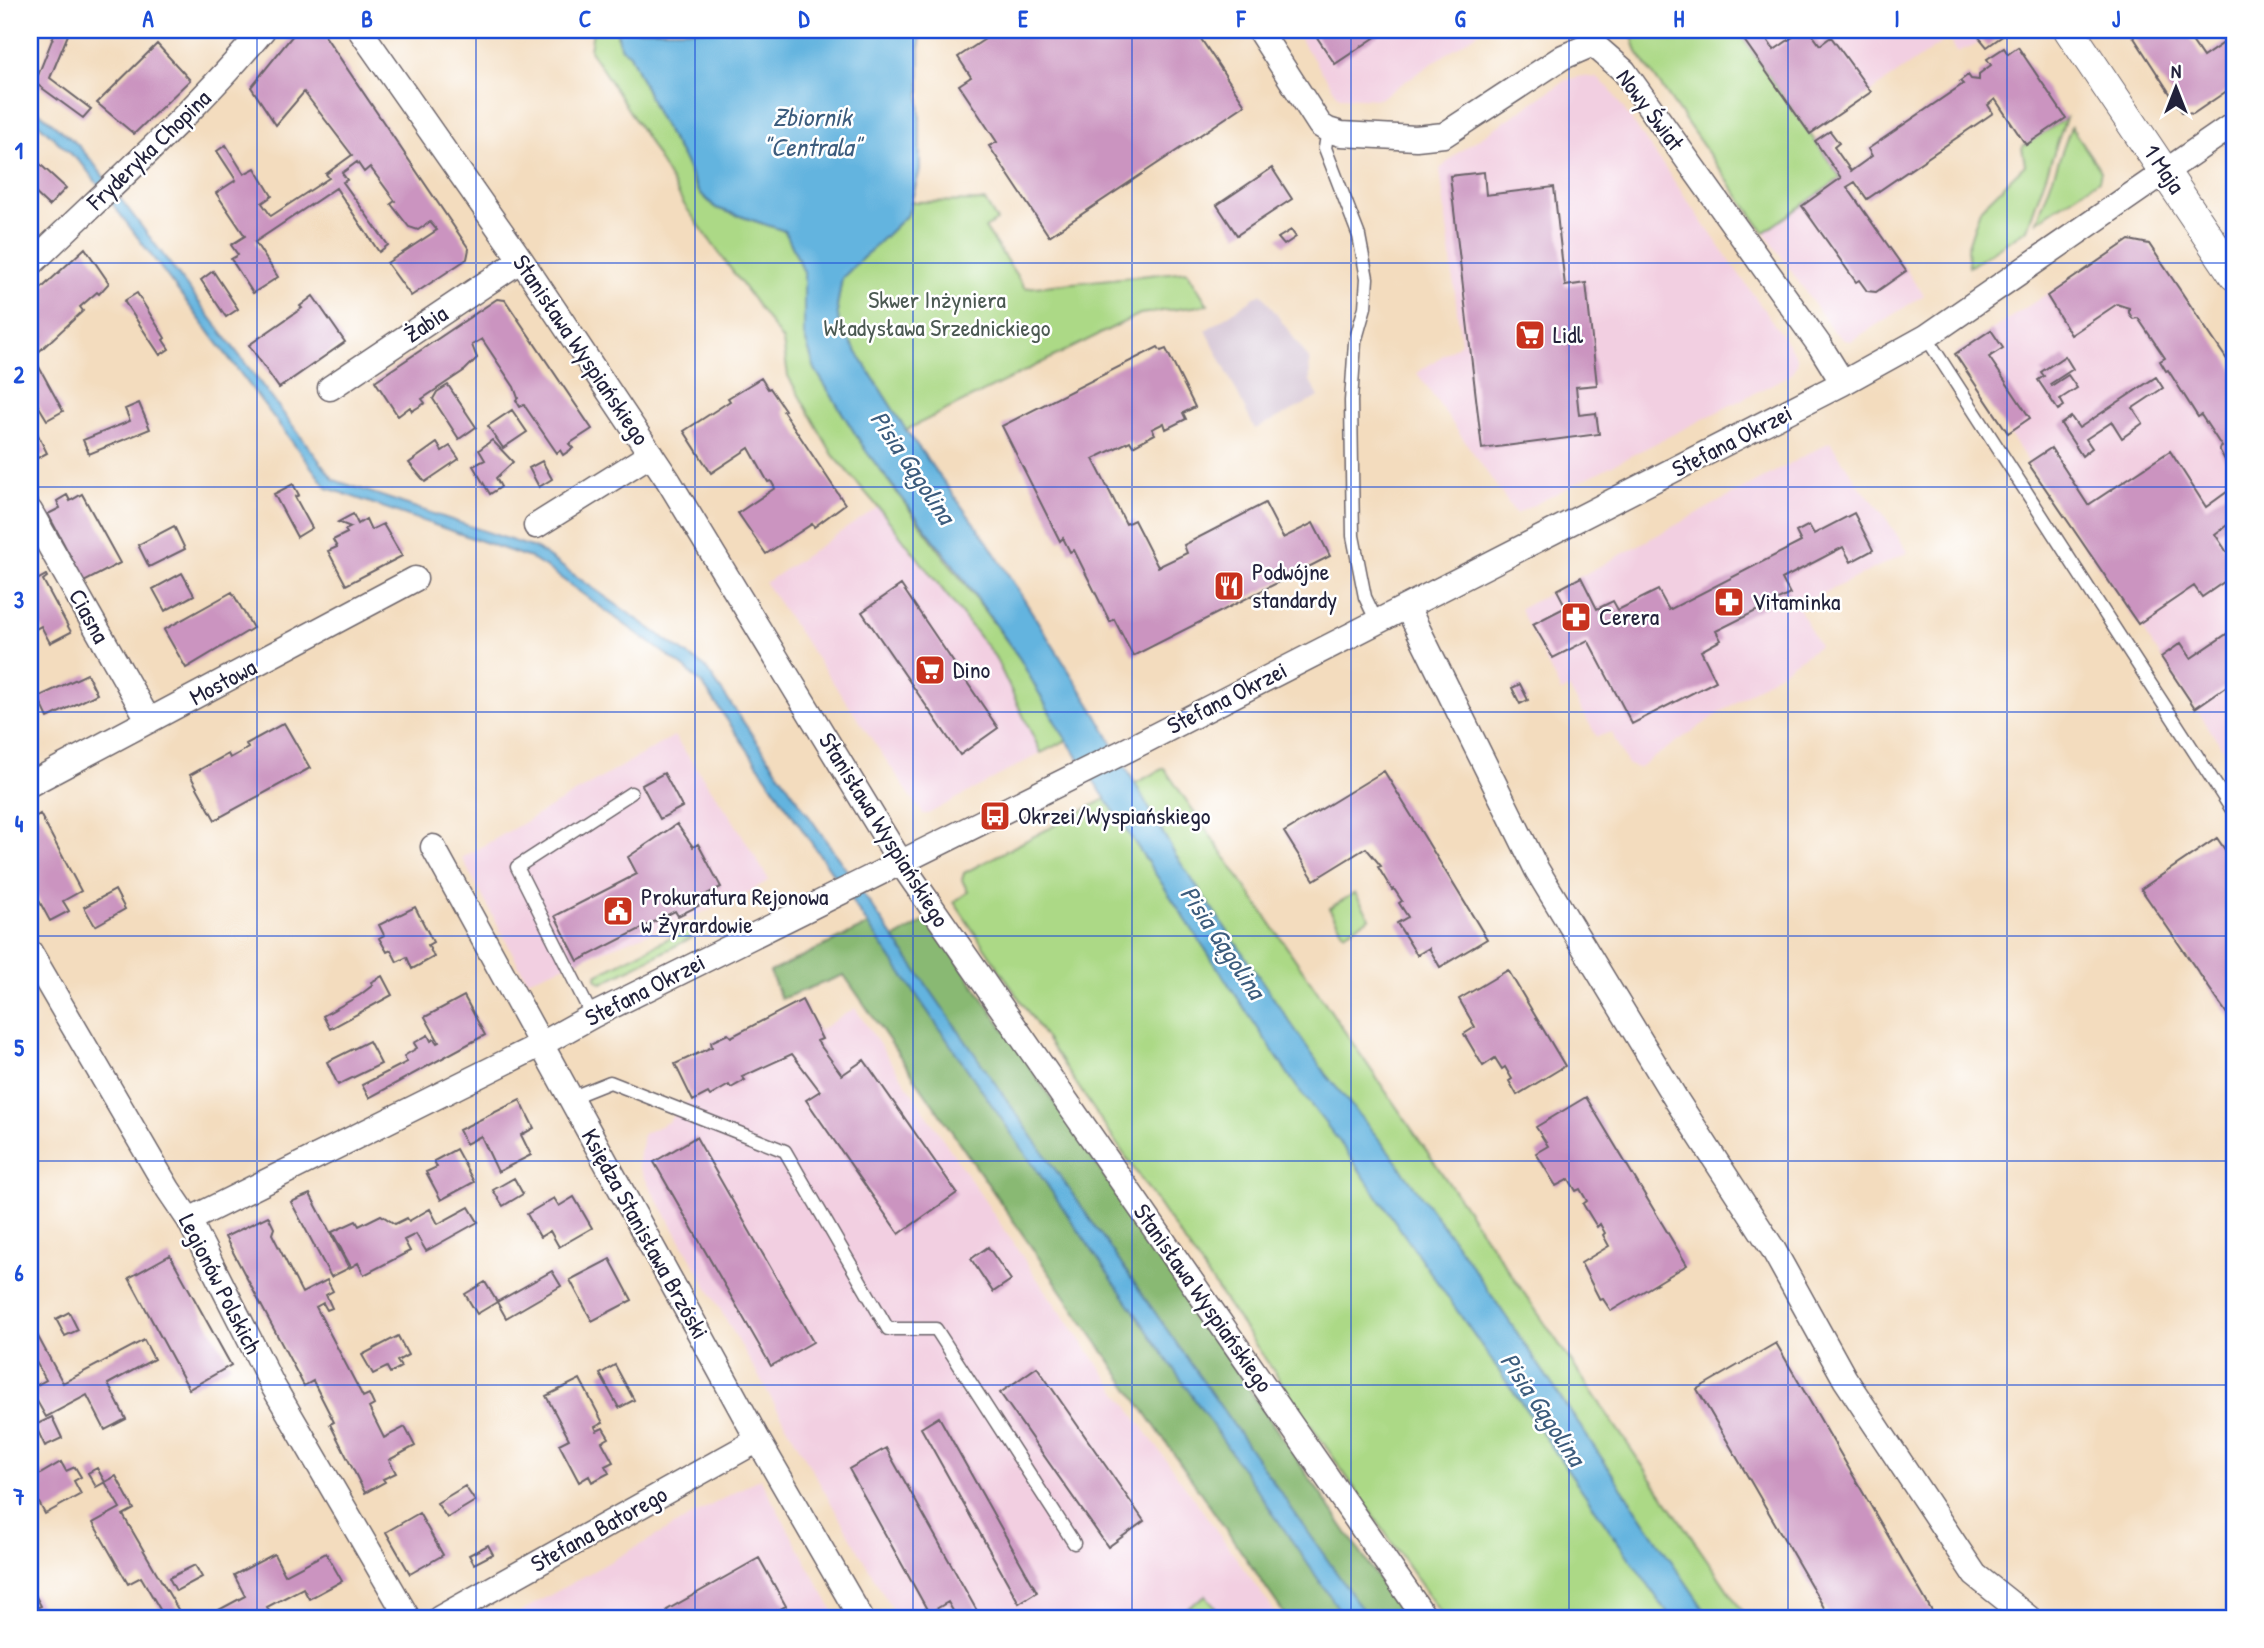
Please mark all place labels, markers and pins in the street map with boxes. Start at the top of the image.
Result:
supermarket icon: Lidl [1513,318,1547,352]
place label: Lidl [1553,318,1584,350]
place label: Podwójne standardy [1252,555,1337,615]
restaurant icon: Podwójne standardy [1212,569,1246,603]
pharmacy icon: Vitaminka [1712,585,1746,619]
place label: Vitaminka [1752,585,1840,617]
pharmacy icon: Cerera [1559,600,1593,634]
place label: Cerera [1599,600,1659,632]
supermarket icon: Dino [913,653,947,687]
place label: Dino [953,653,991,685]
bus stop icon: Okrzei/Wyspiańskiego [978,799,1012,833]
place label: Okrzei/Wyspiańskiego [1018,799,1211,831]
place label: Prokuratura Rejonowa w Żyrardowie [641,880,829,940]
public building icon: Prokuratura Rejonowa w Żyrardowie [601,894,635,928]

